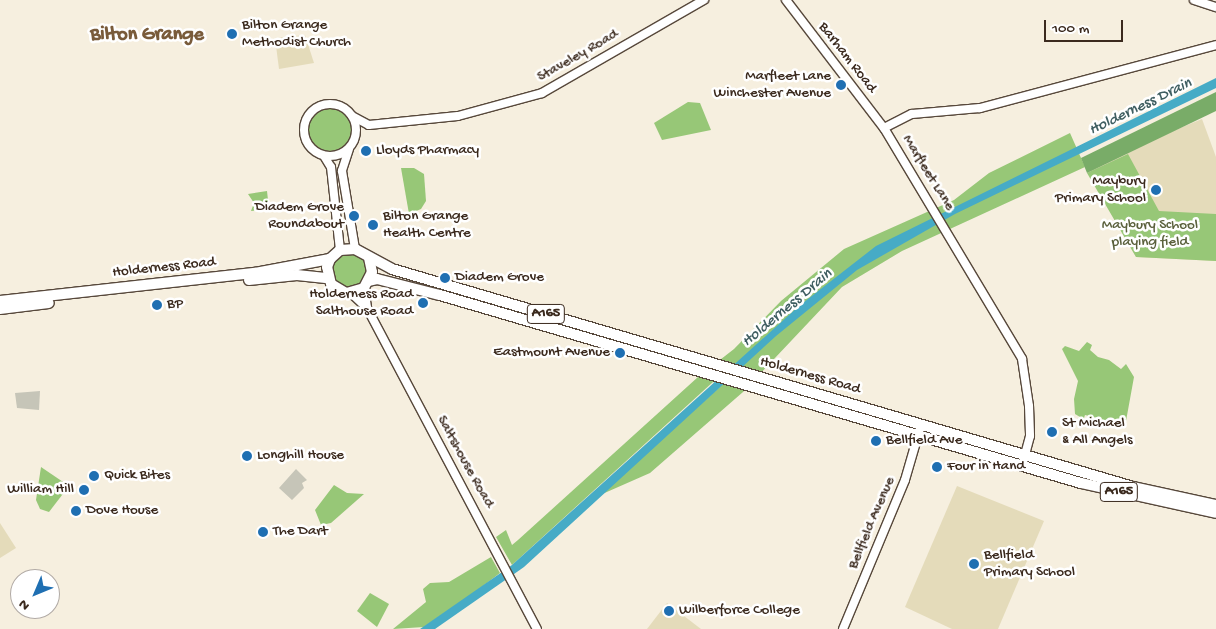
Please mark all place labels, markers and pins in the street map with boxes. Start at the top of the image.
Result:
place label: Bilton Grange Methodist Church [242,16,351,51]
marker: Bilton Grange Methodist Church [226,28,238,40]
place label: Marfleet Lane Winchester Avenue [714,67,831,102]
marker: Marfleet Lane Winchester Avenue [835,79,847,91]
place label: Lloyds Pharmacy [376,142,479,160]
marker: Lloyds Pharmacy [360,145,372,157]
place label: Maybury Primary School [1055,172,1146,207]
marker: Maybury Primary School [1150,184,1162,196]
place label: Diadem Grove Roundabout [255,198,344,233]
place label: Bilton Grange Health Centre [383,207,471,242]
marker: Diadem Grove Roundabout [348,210,360,222]
marker: Bilton Grange Health Centre [367,219,379,231]
place label: Diadem Grove [455,269,544,287]
marker: Diadem Grove [439,272,451,284]
place label: Holderness Road Salthouse Road [309,285,413,320]
place label: BP [167,296,183,314]
marker: Holderness Road Salthouse Road [417,297,429,309]
marker: BP [151,299,163,311]
place label: Eastmount Avenue [493,344,610,362]
marker: Eastmount Avenue [614,347,626,359]
place label: St Michael & All Angels [1062,414,1133,449]
marker: St Michael & All Angels [1046,426,1058,438]
place label: Bellfield Ave [886,432,962,450]
marker: Bellfield Ave [870,435,882,447]
place label: Longhill House [257,447,344,465]
marker: Longhill House [241,450,253,462]
place label: Four in Hand [947,458,1025,476]
marker: Four in Hand [931,461,943,473]
place label: Quick Bites [104,467,170,485]
marker: Quick Bites [88,470,100,482]
place label: William Hill [7,481,74,499]
marker: William Hill [78,484,90,496]
place label: Dove House [86,502,158,520]
marker: Dove House [70,505,82,517]
place label: The Dart [273,523,328,541]
marker: The Dart [257,526,269,538]
place label: Bellfield Primary School [984,546,1075,581]
marker: Bellfield Primary School [968,558,980,570]
place label: Wilberforce College [679,602,800,620]
marker: Wilberforce College [663,605,675,617]

